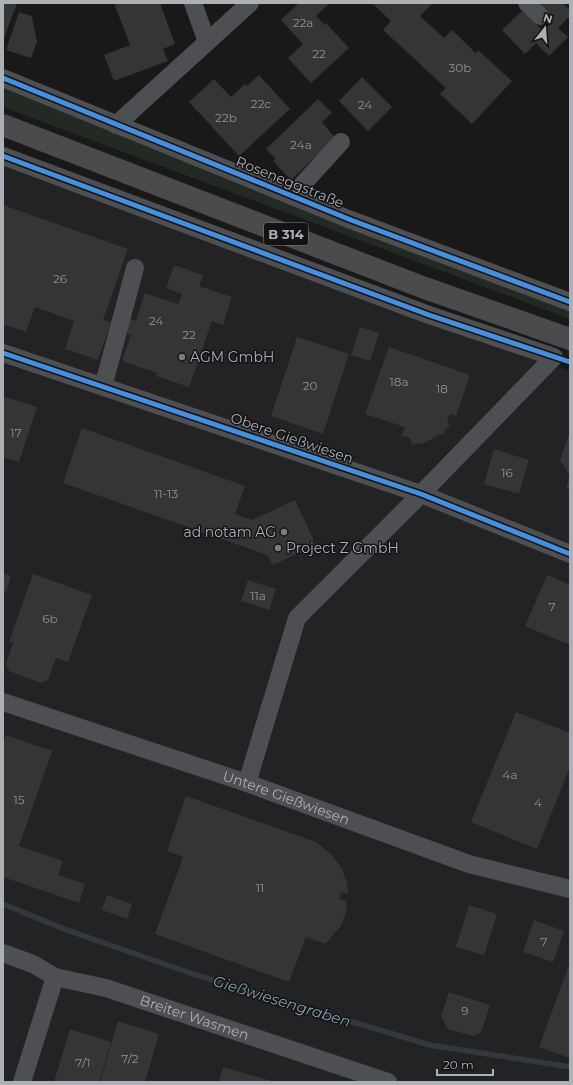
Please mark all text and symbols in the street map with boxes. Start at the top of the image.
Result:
north arrow [525,8,565,48]
text: N [542,10,554,26]
house number: 22a [293,15,313,30]
house number: 22 [312,46,326,61]
house number: 30b [449,60,471,75]
house number: 22c [251,96,271,111]
house number: 24 [358,97,372,112]
house number: 22b [215,110,237,125]
house number: 24a [290,137,312,152]
street label: Roseneggstraße [233,152,347,212]
road number: B 314 [264,223,308,245]
house number: 26 [53,271,67,286]
house number: 24 [149,313,163,328]
house number: 22 [182,327,196,342]
place label: AGM GmbH [190,348,274,366]
marker: AGM GmbH [177,352,187,362]
house number: 18a [389,374,409,389]
house number: 20 [303,378,317,393]
house number: 18 [436,381,448,396]
street label: Obere Gießwiesen [228,409,356,467]
house number: 17 [10,425,22,440]
house number: 16 [501,465,513,480]
house number: 11-13 [154,486,178,501]
place label: ad notam AG [183,523,276,541]
marker: ad notam AG [279,527,289,537]
place label: Project Z GmbH [286,539,399,557]
marker: Project Z GmbH [273,543,283,553]
house number: 11a [250,588,266,603]
house number: 7 [548,599,556,614]
house number: 6b [42,611,58,626]
street label: Untere Gießwiesen [221,767,352,829]
house number: 4a [502,767,518,782]
house number: 15 [13,792,25,807]
house number: 4 [534,795,542,810]
house number: 11 [256,880,264,895]
house number: 7 [540,934,548,949]
water label: Gießwiesengraben [211,971,353,1031]
street label: Breiter Wasmen [138,991,251,1044]
house number: 9 [461,1003,469,1018]
house number: 7/2 [121,1051,139,1066]
scale bar [437,1051,493,1077]
house number: 7/1 [75,1055,91,1070]
text: 20 m [443,1057,474,1072]

